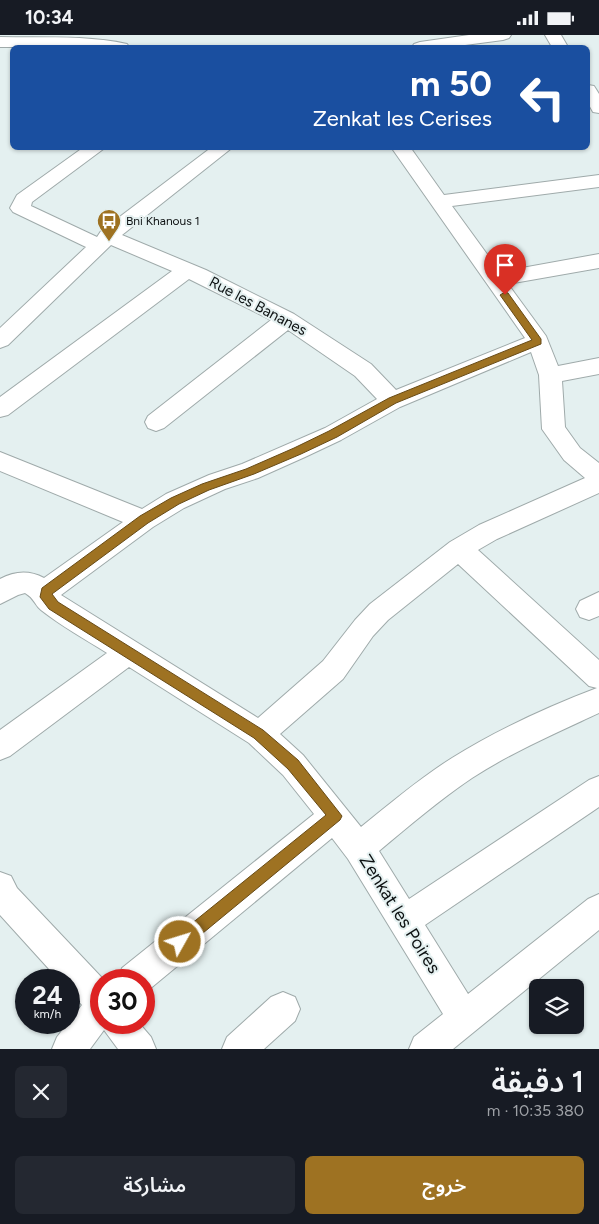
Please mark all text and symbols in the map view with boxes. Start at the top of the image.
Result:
text: 10:34 [25,6,74,29]
text: 50 m [410,63,492,105]
icon: left [510,65,575,130]
text: Zenkat les Cerises [313,105,492,132]
bus stop icon: Bni Khanous 1 [96,208,122,242]
place label: Bni Khanous 1 [126,214,200,228]
pin [484,244,526,295]
icon: arrive [491,251,519,279]
street label: Rue les Bananes [206,273,310,339]
street label: Zenkat les Poires [355,850,445,978]
position arrow [153,915,205,967]
speed limit sign: 30 [90,969,155,1034]
map controls [529,979,584,1034]
button: layers [529,979,584,1034]
text: 24 [32,980,63,1010]
text: km/h [34,1007,61,1021]
text: 1 دقيقة [491,1063,584,1100]
button: close [15,1066,67,1118]
text: 380 m · 10:35 [487,1101,584,1120]
button: مشاركة [15,1156,295,1214]
button: خروج [305,1156,584,1214]

